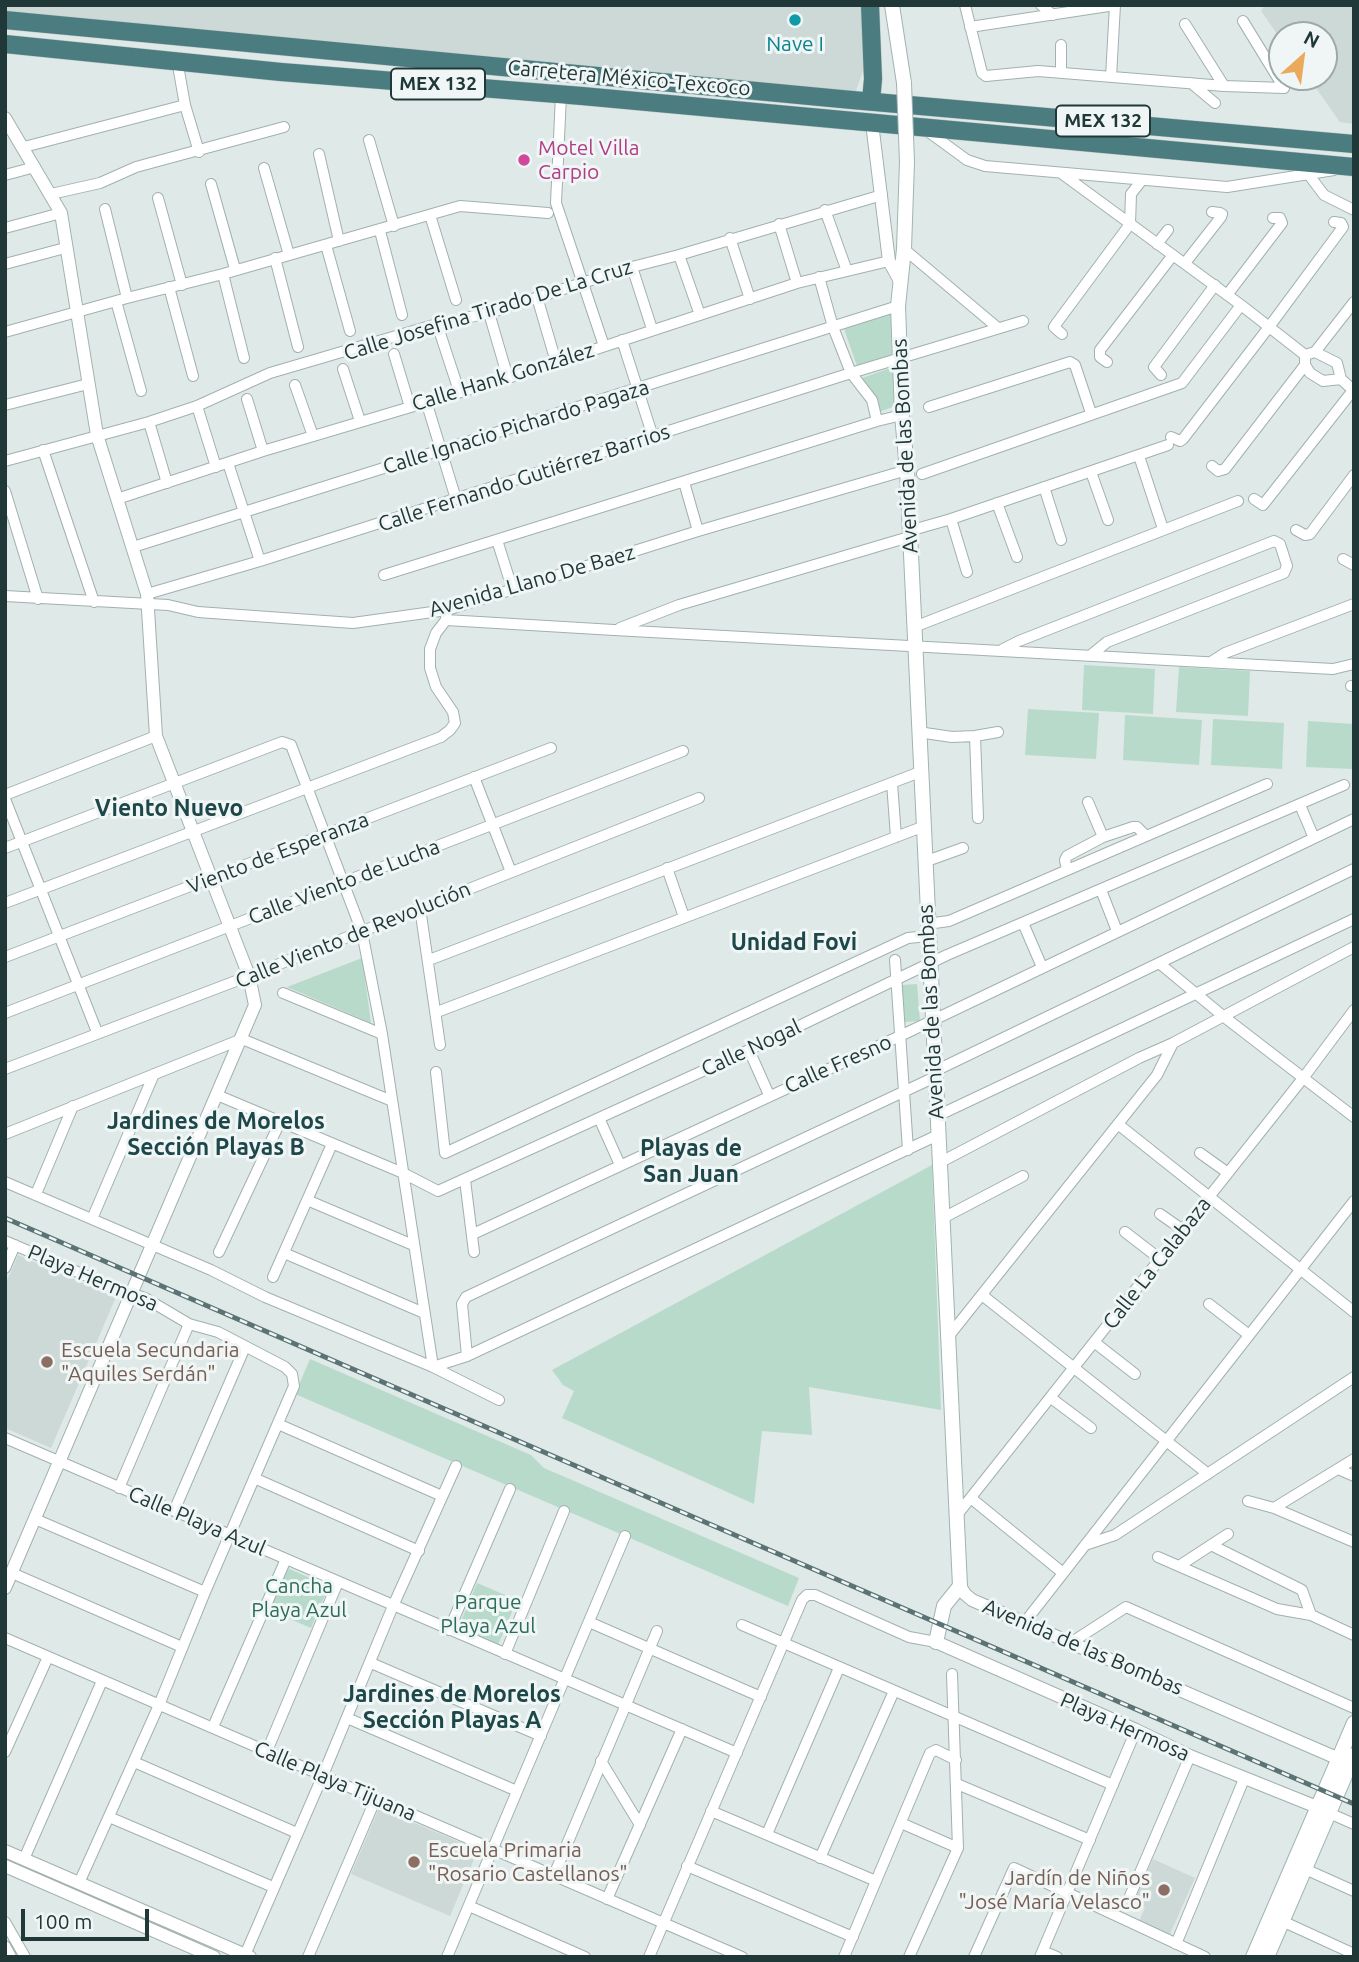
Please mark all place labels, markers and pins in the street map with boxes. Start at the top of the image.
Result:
marker: Nave I [787,12,803,28]
place label: Nave I [766,31,824,57]
place label: Motel Villa Carpio [538,135,640,185]
marker: Motel Villa Carpio [516,152,532,168]
place label: Escuela Secundaria "Aquiles Serdán" [61,1337,240,1387]
marker: Escuela Secundaria "Aquiles Serdán" [39,1354,55,1370]
place label: Escuela Primaria "Rosario Castellanos" [428,1837,628,1887]
marker: Escuela Primaria "Rosario Castellanos" [406,1854,422,1870]
place label: Jardín de Niños "José María Velasco" [958,1865,1150,1915]
marker: Jardín de Niños "José María Velasco" [1156,1882,1172,1898]

